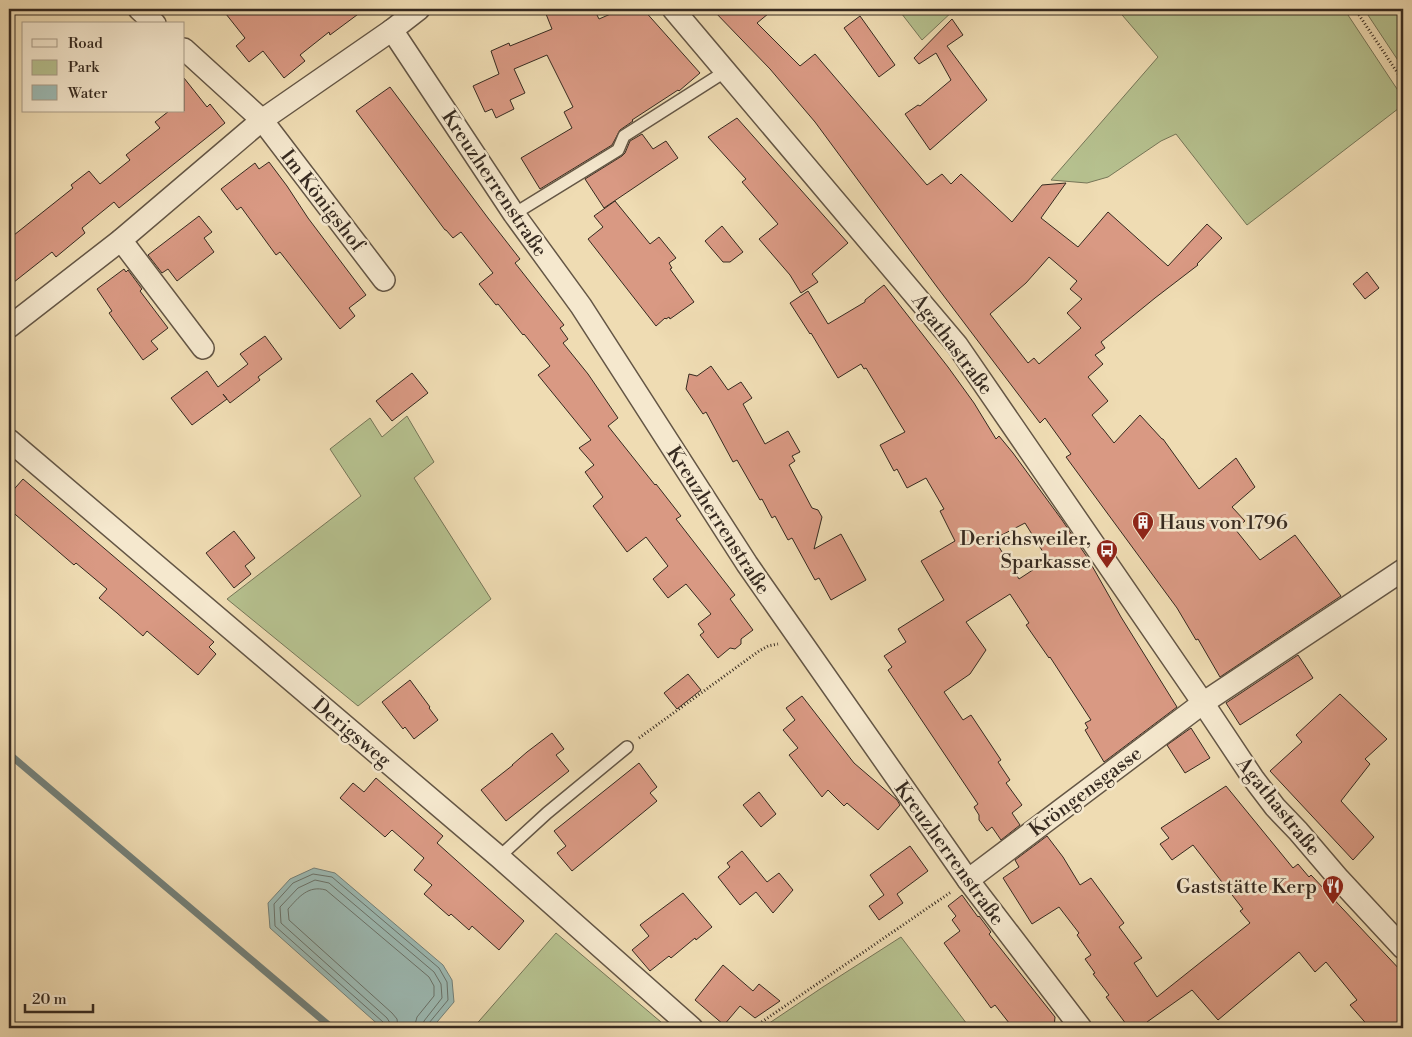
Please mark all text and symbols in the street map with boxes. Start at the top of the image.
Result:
legend [22,22,185,112]
text: Road [68,34,103,53]
text: Park [68,58,100,77]
text: Water [67,84,108,103]
street label: Kreuzherrenstraße [435,106,552,262]
street label: Im Königshof [274,145,370,258]
street label: Agathastraße [905,289,998,400]
street label: Kreuzherrenstraße [660,442,775,600]
building icon: Haus von 1796 [1131,510,1155,541]
place label: Haus von 1796 [1159,511,1288,536]
place label: Derichsweiler, Sparkasse [960,527,1091,575]
bus stop icon: Derichsweiler, Sparkasse [1095,538,1119,569]
street label: Derigsweg [307,693,396,774]
street label: Kröngensgasse [1024,742,1147,843]
street label: Agathastraße [1230,752,1325,861]
street label: Kreuzherrenstraße [888,777,1009,931]
restaurant icon: Gaststätte Kerp [1321,874,1345,905]
place label: Gaststätte Kerp [1176,875,1317,900]
scale bar [25,982,92,1014]
text: 20 m [32,990,67,1009]

